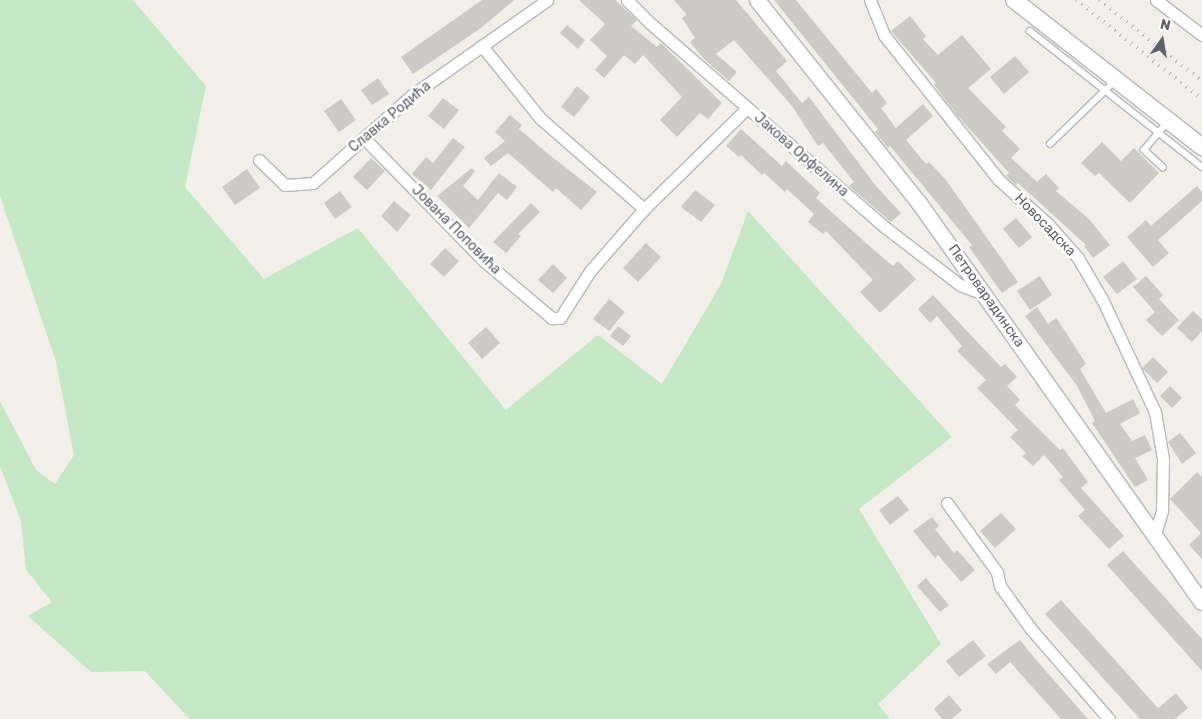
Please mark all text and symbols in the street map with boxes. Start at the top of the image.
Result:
north arrow [1137,15,1187,65]
text: N [1159,15,1172,34]
street label: Славка Родића [346,78,434,156]
street label: Јакова Орфелина [750,110,852,200]
street label: Јована Поповића [408,182,504,278]
street label: Новосадска [1011,190,1079,260]
street label: Петроварадинска [944,241,1028,351]

